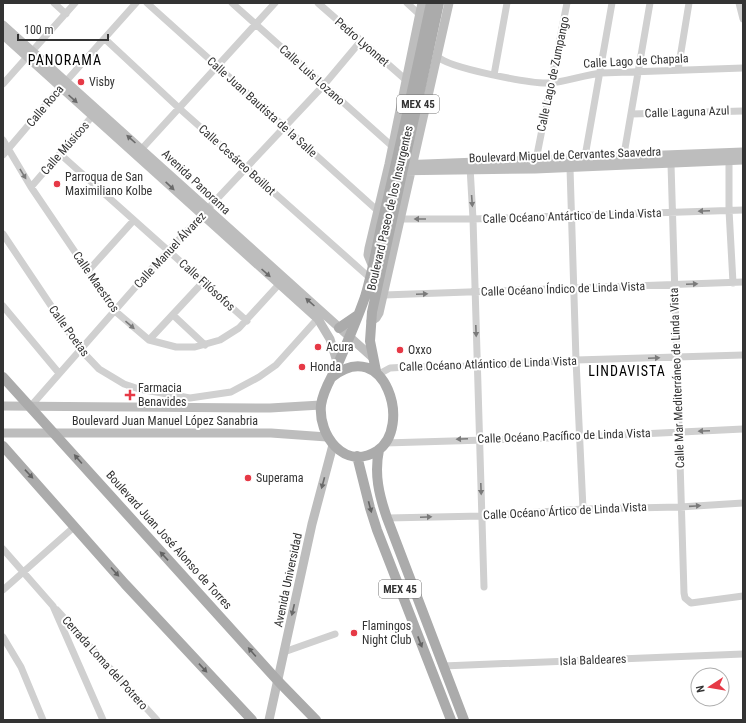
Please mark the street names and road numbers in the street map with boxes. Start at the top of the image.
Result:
street label: Pedro Lyonnet [332,15,392,70]
street label: Calle Lago de Zumpango [534,15,572,133]
street label: Calle Luis Lozano [276,42,348,108]
street label: Calle Lago de Chapala [583,51,689,71]
street label: Calle Juan Bautista de la Salle [204,54,320,160]
street label: Calle Roca [24,82,67,130]
road number: MEX 45 [397,95,439,113]
street label: Calle Laguna Azul [644,104,730,120]
street label: Calle Músicos [38,118,92,178]
street label: Calle Cesáreo Boillot [196,122,279,198]
street label: Boulevard Paseo de los Insurgentes [364,124,416,292]
street label: Boulevard Miguel de Cervantes Saavedra [469,145,662,165]
street label: Avenida Panorama [159,147,233,217]
street label: Calle Océano Antártico de Linda Vista [482,206,662,226]
street label: Calle Manuel Álvarez [130,208,209,291]
street label: Calle Maestros [70,249,122,315]
street label: Calle Filósofos [176,256,238,314]
street label: Calle Océano Índico de Linda Vista [481,278,646,299]
street label: Calle Mar Mediterráneo de Linda Vista [667,287,687,468]
street label: Calle Poetas [46,303,92,359]
street label: Calle Océano Atlántico de Linda Vista [399,354,577,374]
street label: Boulevard Juan Manuel López Sanabria [72,414,258,428]
street label: Calle Océano Pacífico de Linda Vista [477,426,651,446]
street label: Boulevard Juan José Alonso de Torres [103,468,235,612]
street label: Calle Océano Ártico de Linda Vista [483,499,647,522]
street label: Avenida Universidad [271,532,305,628]
road number: MEX 45 [379,580,421,598]
street label: Cerrada Loma del Potrero [59,613,151,713]
street label: Isla Baldeares [559,652,627,668]

